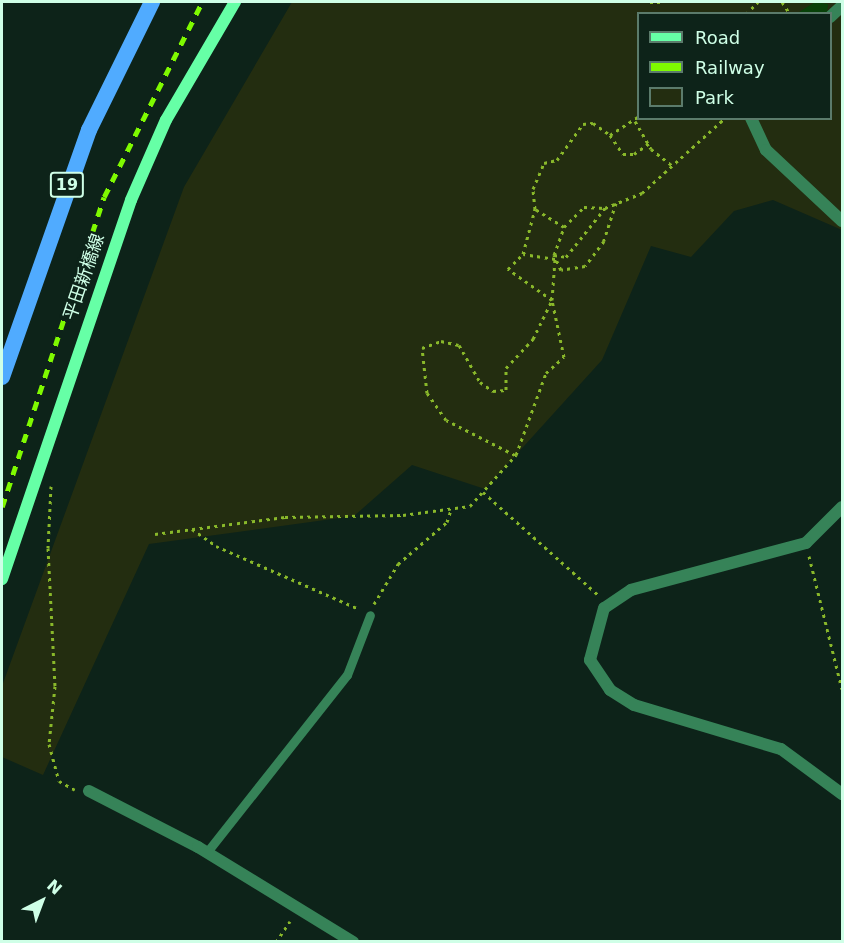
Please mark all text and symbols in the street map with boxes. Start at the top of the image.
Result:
legend [637,12,832,120]
text: Road [695,27,740,48]
text: Railway [695,57,765,78]
text: Park [695,87,734,108]
road number: 19 [49,172,85,198]
street label: 平田新橋線 [59,231,109,323]
north arrow [12,871,72,931]
text: N [43,876,66,899]

